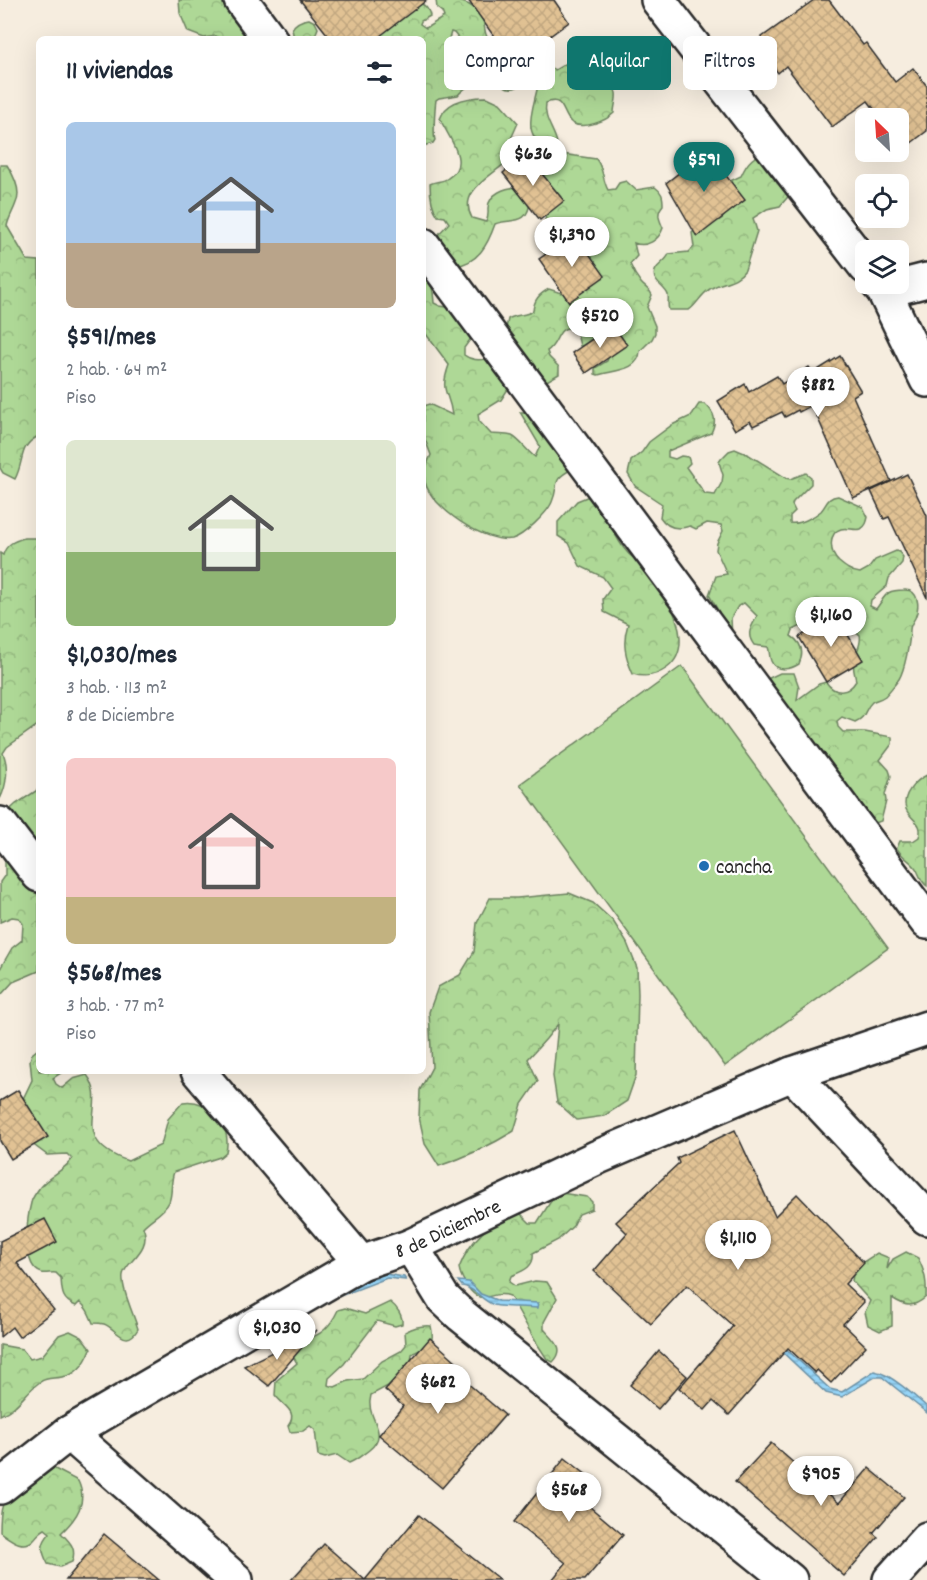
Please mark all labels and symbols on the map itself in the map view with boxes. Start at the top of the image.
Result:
north arrow [855,108,909,162]
pin: $636 [497,136,569,187]
pin: $591 [668,142,740,193]
pin: $1,390 [523,217,621,268]
pin: $520 [564,298,636,349]
pin: $882 [782,367,854,418]
pin: $1,160 [782,597,880,648]
place label: cancha [716,854,773,884]
marker: cancha [697,859,711,873]
street label: 8 de Diciembre [392,1193,507,1268]
pin: $1,110 [689,1220,787,1271]
pin: $1,030 [228,1310,326,1361]
pin: $682 [402,1364,474,1415]
pin: $905 [785,1456,857,1507]
pin: $568 [533,1472,605,1523]

